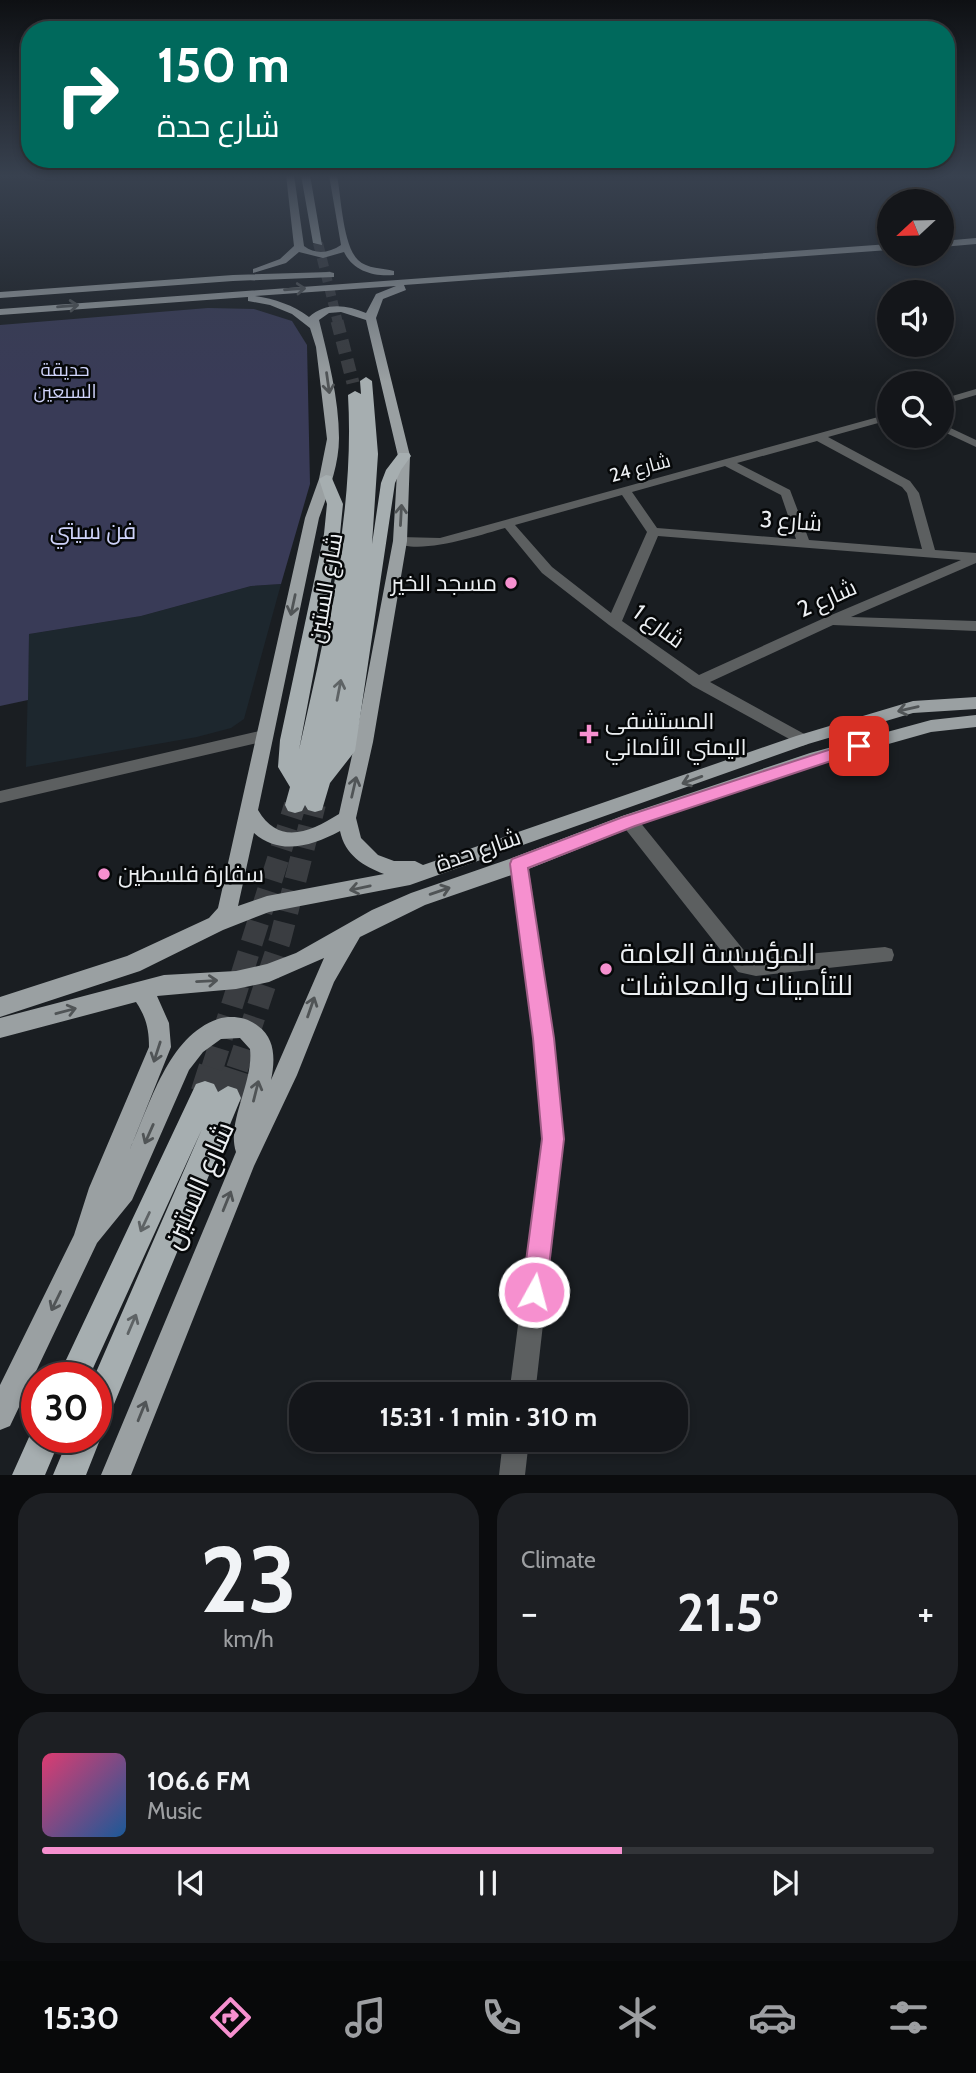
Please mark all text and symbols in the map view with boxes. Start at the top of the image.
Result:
text: 150 m [157,35,290,94]
icon: right [42,49,133,140]
text: شارع حدة [157,106,280,145]
north arrow [877,189,954,266]
map controls [877,189,954,448]
button: sound [877,280,954,357]
one-way arrow [283,282,306,295]
one-way arrow [56,299,79,312]
park label: حديقة السبعين [33,358,97,403]
one-way arrow [321,371,334,394]
button: search [877,371,954,448]
street label: شارع 24 [607,449,673,489]
one-way arrow [395,504,408,526]
street label: شارع 3 [759,505,823,539]
park label: فن سيتي [50,517,136,549]
street label: شارع الستين [302,531,350,646]
place label: مسجد الخير [389,569,497,597]
street label: شارع 2 [793,573,862,625]
marker: مسجد الخير [503,575,519,591]
one-way arrow [285,593,299,616]
street label: شارع 1 [626,598,690,656]
one-way arrow [333,679,346,702]
one-way arrow [897,703,920,717]
place label: المستشفى اليمني الألماني [605,707,747,765]
pin [829,716,889,776]
marker: المستشفى اليمني الألماني [579,724,599,744]
icon: arrive [840,727,878,765]
one-way arrow [682,774,704,787]
one-way arrow [348,776,361,799]
street label: شارع حدة [432,822,525,879]
place label: سفارة فلسطين [118,860,264,888]
marker: سفارة فلسطين [96,866,112,882]
one-way arrow [349,882,372,896]
one-way arrow [428,884,450,896]
place label: المؤسسة العامة للتأمينات والمعاشات [620,936,853,1002]
marker: المؤسسة العامة للتأمينات والمعاشات [598,961,614,977]
one-way arrow [196,975,219,988]
one-way arrow [306,996,318,1018]
one-way arrow [54,1004,77,1017]
one-way arrow [149,1041,162,1063]
one-way arrow [250,1080,263,1103]
street label: شارع الستين [155,1116,243,1255]
one-way arrow [142,1123,155,1144]
one-way arrow [222,1190,235,1212]
one-way arrow [138,1211,152,1232]
position arrow [497,1255,571,1329]
one-way arrow [49,1290,62,1311]
one-way arrow [127,1314,140,1336]
speed limit sign: 30 [21,1362,112,1453]
one-way arrow [136,1401,149,1423]
text: 15:31 · 1 min · 310 m [380,1401,597,1433]
text: 23 [200,1524,297,1635]
text: Climate [521,1546,596,1574]
text: 21.5° [677,1581,778,1644]
text: − [521,1589,538,1636]
text: + [917,1589,934,1636]
text: km/h [223,1625,274,1653]
text: 106.6 FM [147,1765,251,1797]
text: Music [147,1797,202,1825]
icon: previous [172,1864,210,1902]
icon: pause [469,1864,507,1902]
icon: next [766,1864,804,1902]
icon: directions [206,1993,255,2042]
icon: music [341,1993,390,2042]
icon: phone [477,1993,526,2042]
icon: climate [613,1993,662,2042]
icon: car [748,1993,797,2042]
icon: filters [884,1993,933,2042]
text: 15:30 [43,1998,119,2037]

